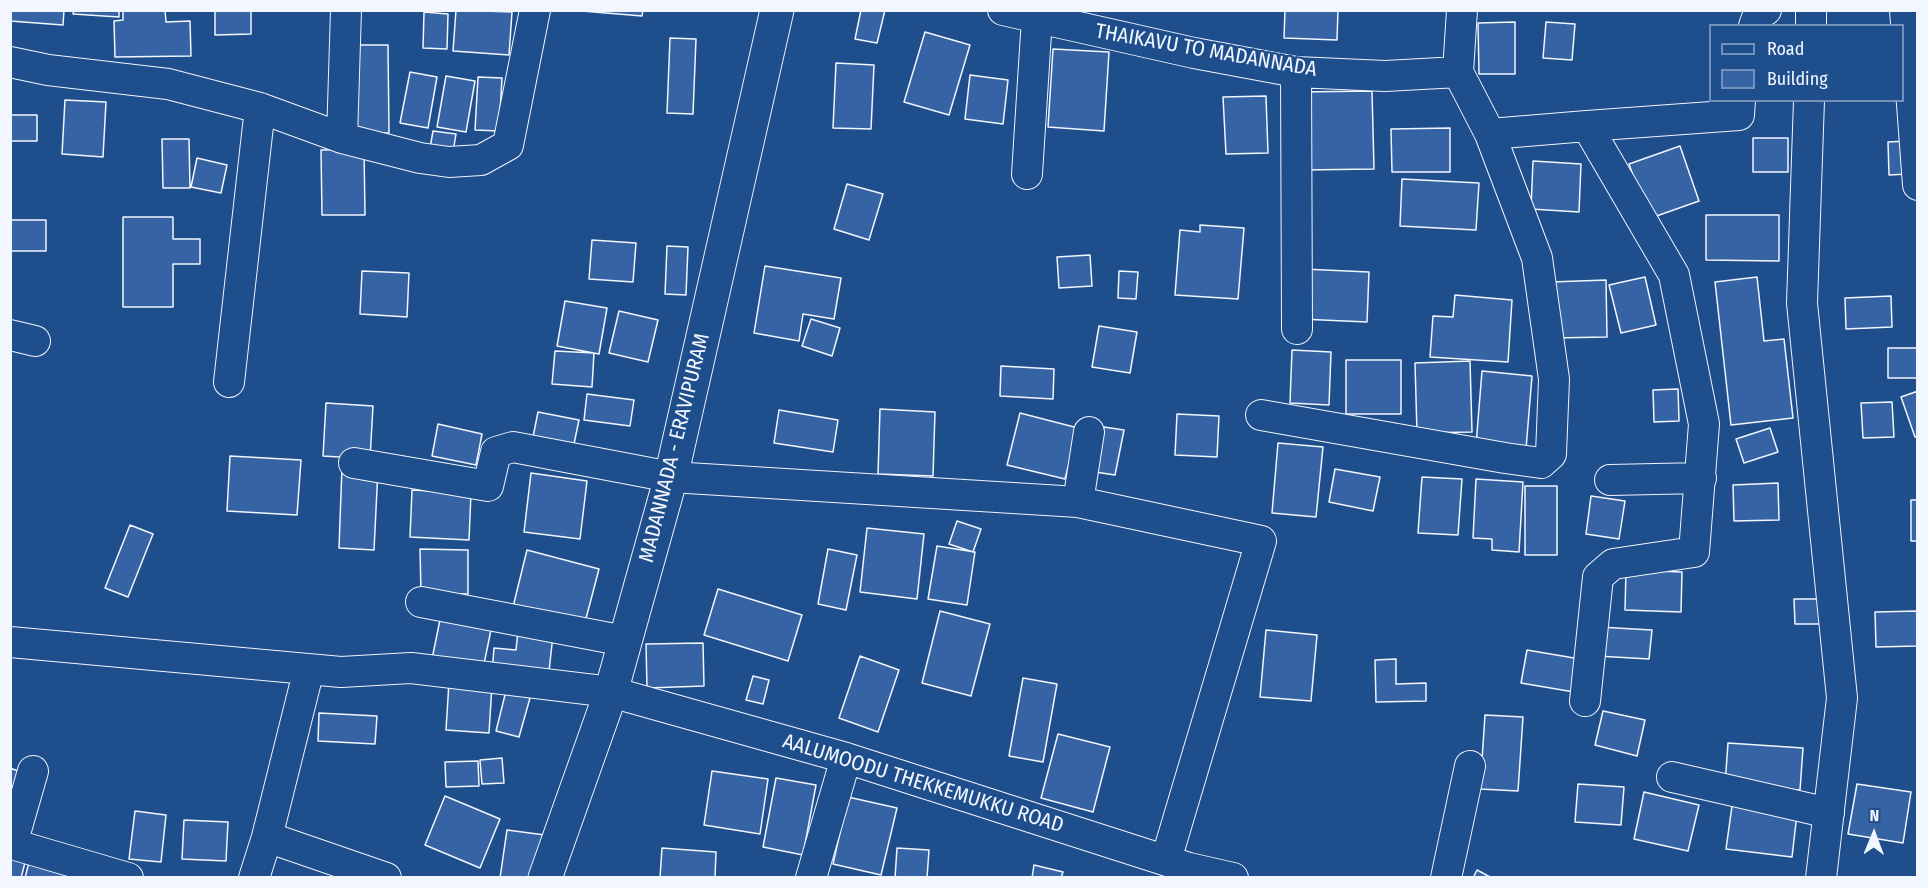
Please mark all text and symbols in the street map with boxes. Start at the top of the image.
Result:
street label: THAIKAVU TO MADANNADA [1093,19,1319,83]
legend [1709,24,1904,102]
text: Road [1767,38,1804,60]
text: Building [1767,68,1828,90]
street label: MADANNADA - ERAVIPURAM [634,331,716,565]
street label: AALUMOODU THEKKEMUKKU ROAD [780,729,1066,839]
north arrow [1844,804,1904,864]
text: N [1869,806,1879,825]

